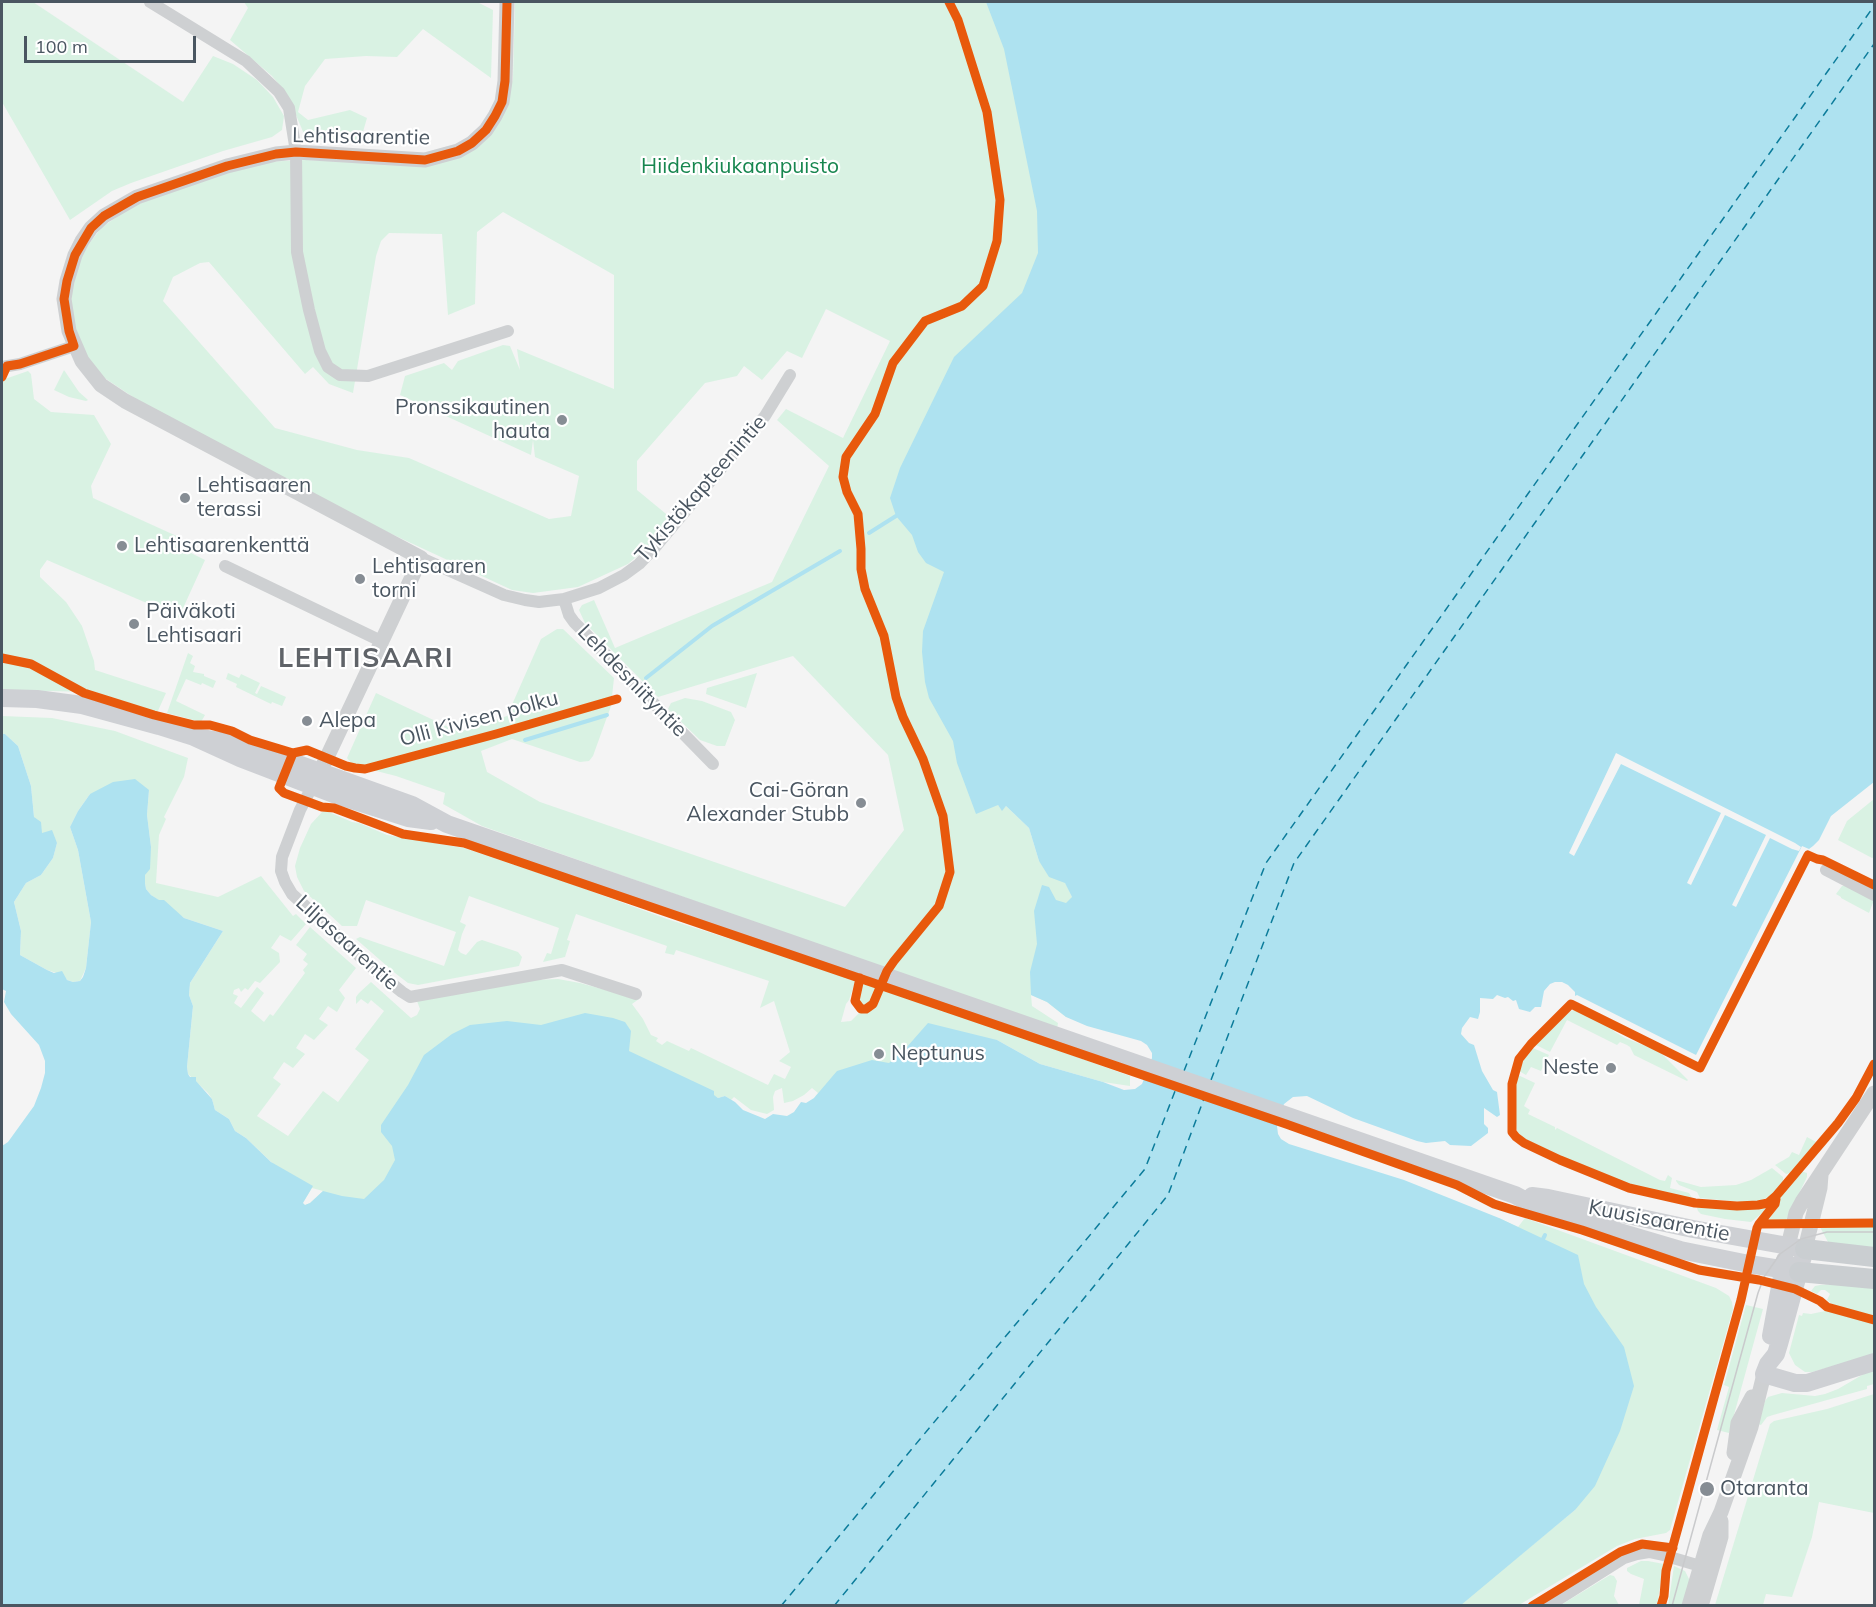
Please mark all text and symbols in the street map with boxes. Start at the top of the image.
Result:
scale bar [27,24,200,62]
text: 100 m [35,35,88,58]
street label: Lehtisaarentie [292,123,430,151]
park label: Hiidenkiukaanpuisto [641,154,839,180]
place label: Pronssikautinen hauta [395,395,550,445]
street label: Tykistökapteenintie [630,410,772,568]
marker: Pronssikautinen hauta [555,413,569,427]
place label: Lehtisaaren terassi [197,473,311,523]
marker: Lehtisaaren terassi [178,491,192,505]
place label: Lehtisaarenkenttä [134,533,310,559]
marker: Lehtisaarenkenttä [115,539,129,553]
place label: Lehtisaaren torni [372,554,486,604]
marker: Lehtisaaren torni [353,572,367,586]
place label: Päiväkoti Lehtisaari [146,599,242,649]
marker: Päiväkoti Lehtisaari [127,617,141,631]
street label: Lehdesniityntie [572,620,692,742]
district label: LEHTISAARI [278,643,454,675]
street label: Olli Kivisen polku [397,686,561,752]
place label: Alepa [319,708,376,734]
marker: Alepa [300,714,314,728]
place label: Cai-Göran Alexander Stubb [686,778,849,828]
marker: Cai-Göran Alexander Stubb [854,796,868,810]
street label: Liljasaarentie [290,890,404,996]
place label: Neptunus [891,1041,985,1067]
marker: Neptunus [872,1047,886,1061]
place label: Neste [1543,1055,1599,1081]
marker: Neste [1604,1061,1618,1075]
street label: Kuusisaarentie [1586,1195,1732,1247]
place label: Otaranta [1720,1476,1809,1502]
marker: Otaranta [1698,1480,1716,1498]

